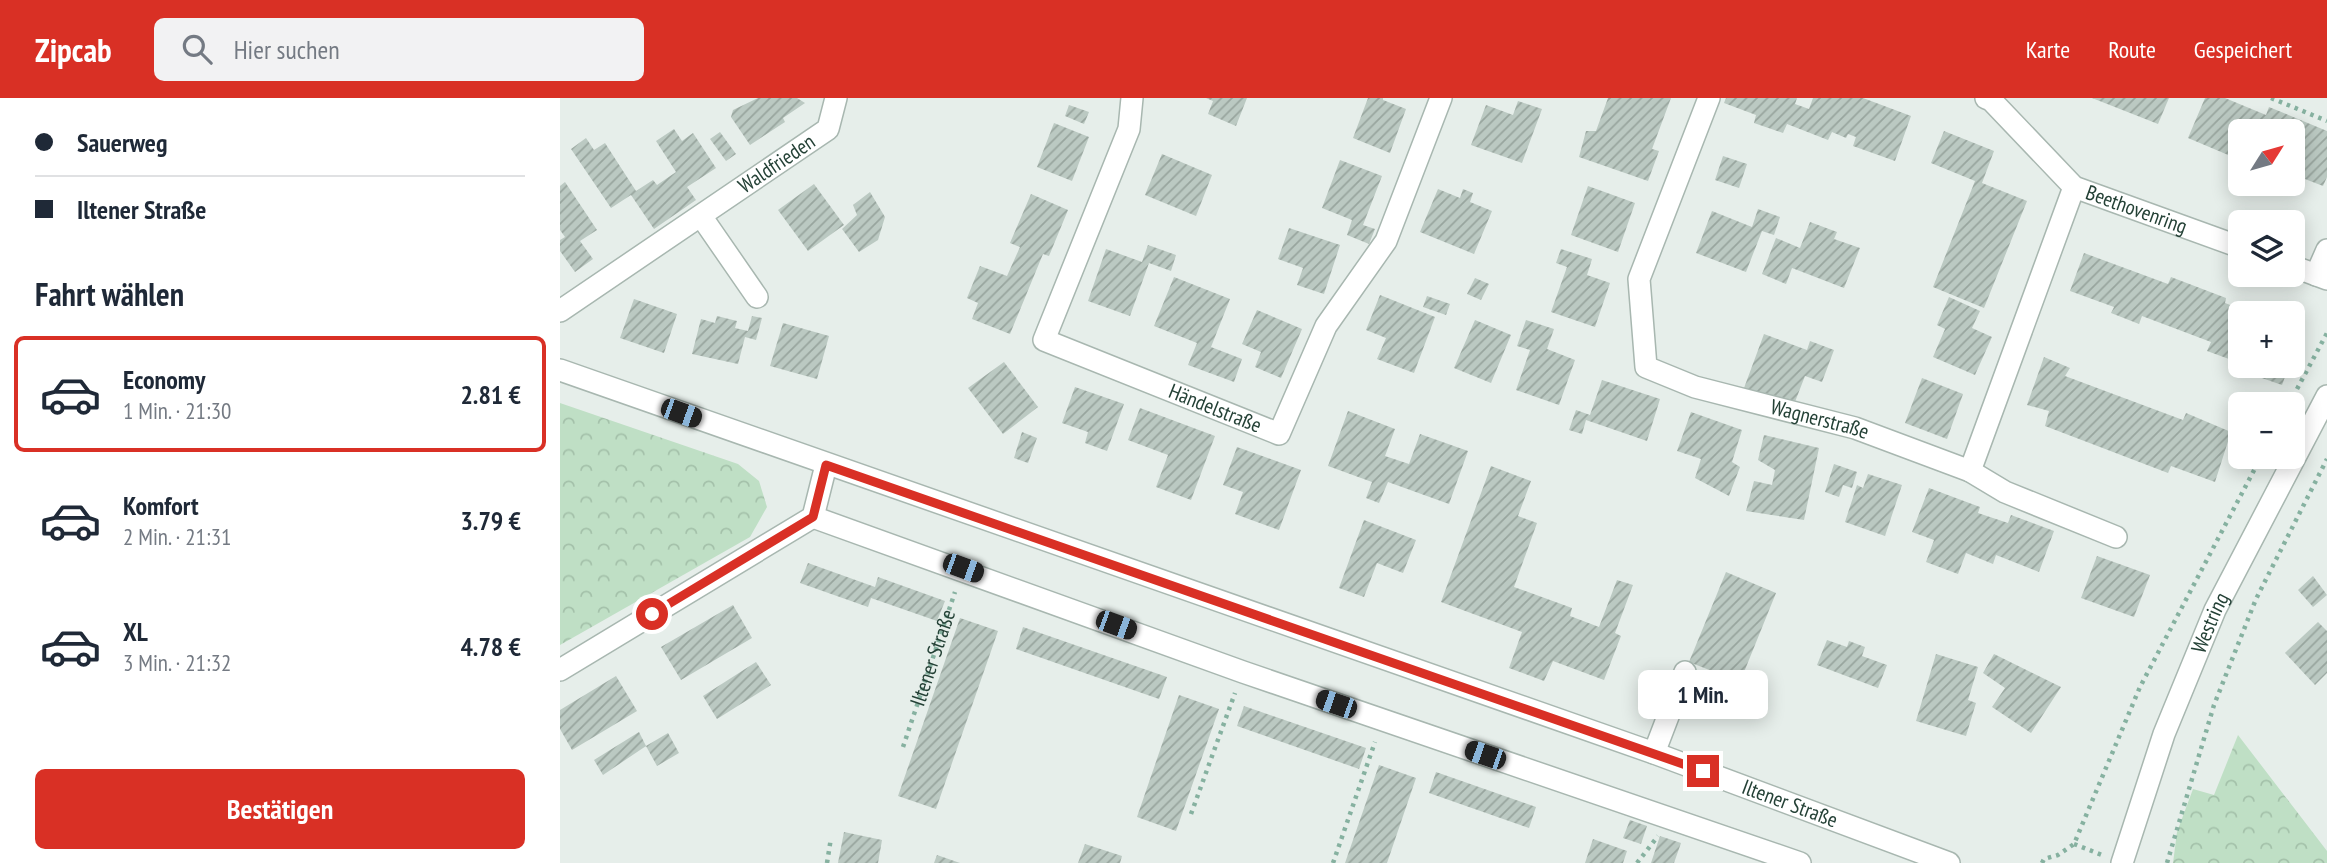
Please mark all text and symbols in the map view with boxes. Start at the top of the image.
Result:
search box [154,18,644,81]
text: Zipcab [35,28,112,71]
icon: search [178,30,216,68]
text: Hier suchen [234,33,340,66]
text: Karte [2026,34,2070,65]
text: Route [2108,34,2156,65]
text: Gespeichert [2194,34,2292,65]
north arrow [2228,119,2305,196]
map controls [2228,119,2305,469]
text: Sauerweg [77,126,167,159]
street label: Waldfrieden [733,128,820,199]
street label: Beethovenring [2082,178,2191,240]
text: Iltener Straße [77,193,206,226]
button: layers [2228,210,2305,287]
text: Fahrt wählen [35,273,184,315]
button: + [2228,301,2305,378]
icon: car [39,363,102,426]
text: Economy [123,363,205,396]
street label: Händelstraße [1165,377,1266,439]
text: 2.81 € [460,378,521,411]
button: − [2228,392,2305,469]
street label: Wagnerstraße [1768,393,1873,445]
text: 1 Min. · 21:30 [123,396,231,425]
car [658,396,705,430]
icon: car [39,489,102,552]
text: Komfort [123,489,199,522]
text: 3.79 € [460,504,521,537]
text: 2 Min. · 21:31 [123,522,231,551]
car [940,551,987,585]
street label: Westring [2185,588,2235,657]
route start [636,598,668,630]
street label: Iltener Straße [904,606,961,709]
car [1093,608,1140,642]
icon: car [39,615,102,678]
text: XL [123,615,148,648]
text: 4.78 € [460,630,521,663]
text: 3 Min. · 21:32 [123,648,231,677]
callout: 1 Min. [1638,670,1768,718]
text: 1 Min. [1677,680,1729,709]
car [1313,687,1360,721]
car [1462,738,1509,772]
route end [1687,755,1719,787]
button: Bestätigen [35,769,525,849]
street label: Iltener Straße [1738,773,1842,833]

